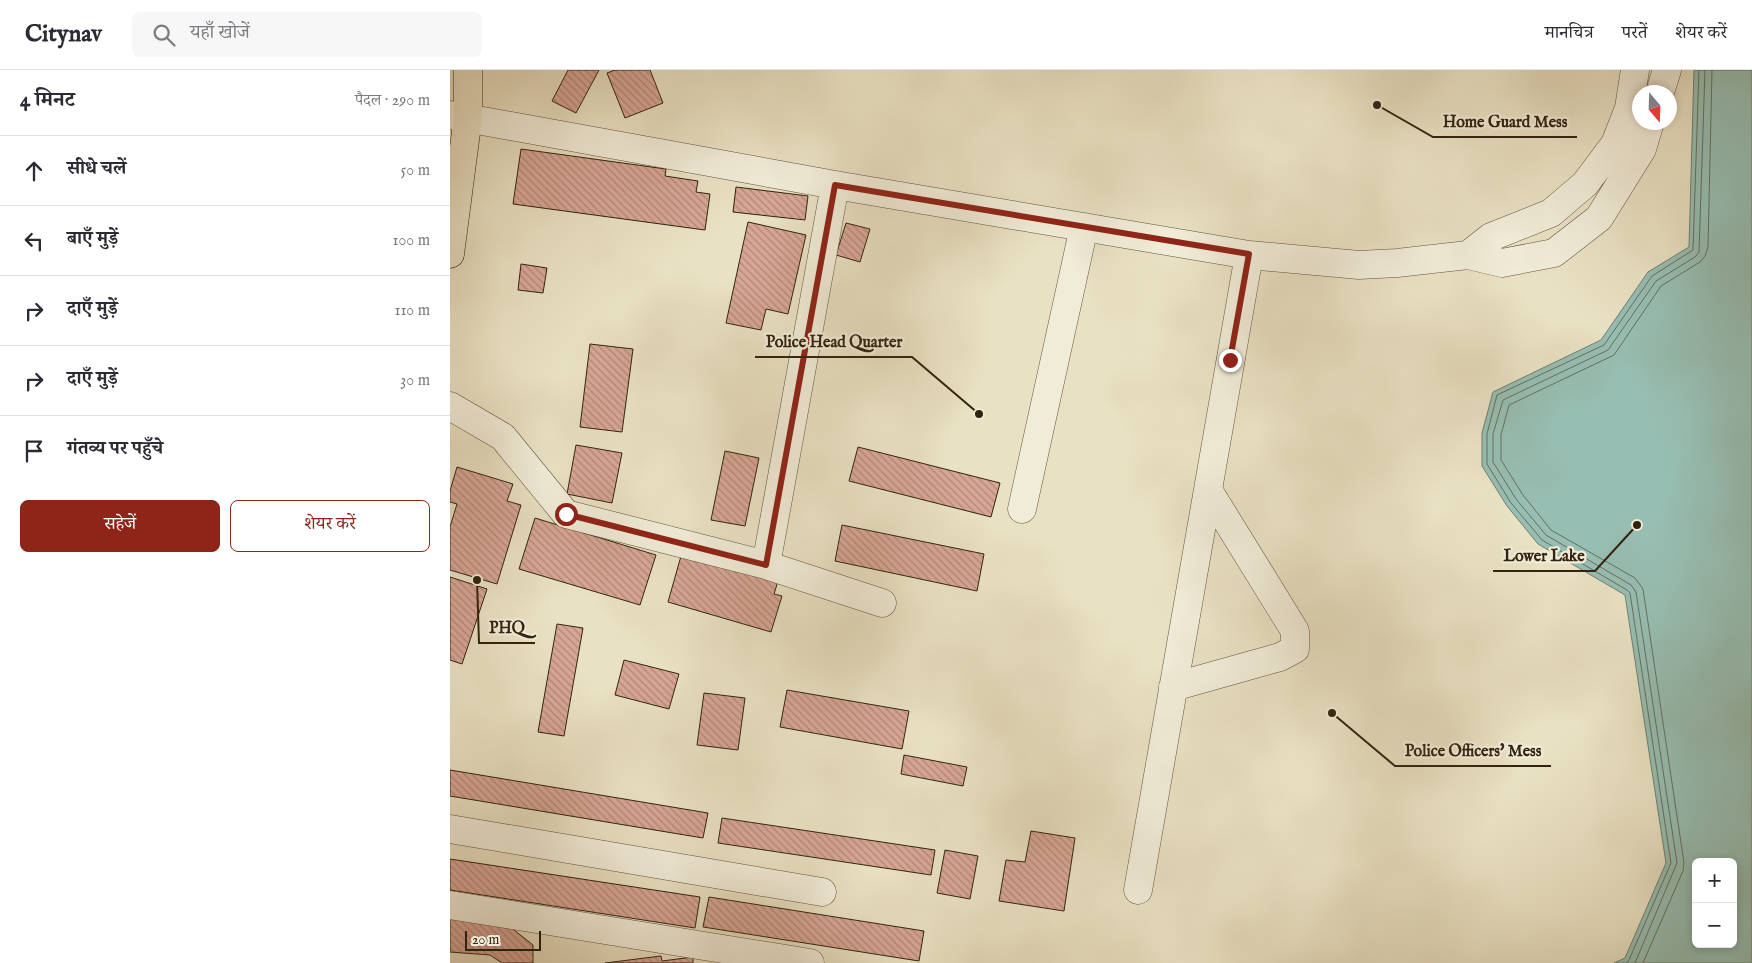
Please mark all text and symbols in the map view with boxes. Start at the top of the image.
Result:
search box [132,12,482,57]
text: Citynav [25,19,102,50]
icon: search [150,21,178,49]
text: यहाँ खोजें [190,21,250,45]
text: मानचित्र [1545,22,1594,45]
text: परतें [1622,22,1647,45]
text: शेयर करें [1675,22,1727,45]
north arrow [1632,85,1677,130]
text: 4 मिनट [20,87,75,114]
text: पैदल · 290 m [355,91,430,111]
callout: Home Guard Mess [1433,106,1577,137]
text: Home Guard Mess [1443,113,1568,133]
icon: ahead [20,157,48,185]
text: सीधे चलें [67,157,126,181]
text: 50 m [401,161,430,181]
icon: left [20,227,48,255]
text: बाएँ मुड़ें [67,227,118,251]
text: 100 m [393,231,430,251]
icon: right [20,297,48,325]
text: दाएँ मुड़ें [67,297,118,321]
text: 110 m [394,301,430,321]
callout: Police Head Quarter [755,326,912,357]
text: Police Head Quarter [766,333,902,353]
route end [1219,349,1242,372]
icon: right [20,367,48,395]
text: दाएँ मुड़ें [67,367,118,391]
text: 30 m [400,371,430,391]
icon: arrive [20,437,48,465]
text: गंतव्य पर पहुँचे [67,437,163,461]
button: सहेजें [20,500,220,552]
button: शेयर करें [230,500,430,552]
route start [555,503,578,526]
callout: Lower Lake [1493,540,1595,571]
text: Lower Lake [1503,547,1585,567]
callout: PHQ [479,612,535,643]
text: PHQ [489,619,537,639]
callout: Police Officers' Mess [1395,735,1551,766]
text: Police Officers' Mess [1405,742,1542,762]
map controls [1692,858,1737,948]
button: + [1692,858,1737,903]
button: − [1692,903,1737,948]
scale bar [465,928,541,951]
text: 20 m [472,931,499,949]

